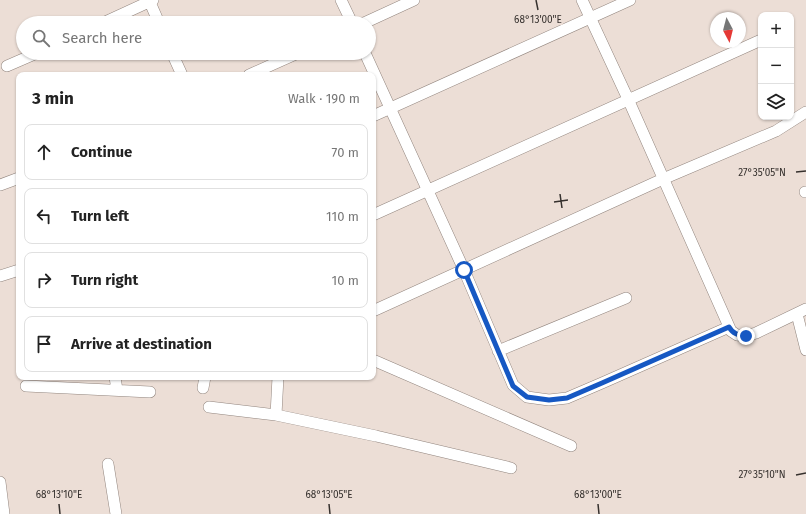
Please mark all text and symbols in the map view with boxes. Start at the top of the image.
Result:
north arrow [710,12,746,48]
map controls [758,12,794,120]
button: + [758,12,794,48]
text: 68°13'00"E [514,14,562,26]
search box [16,16,376,60]
icon: search [30,27,52,49]
text: Search here [62,29,142,47]
button: − [758,48,794,84]
button: layers [758,84,794,120]
text: 3 min [32,88,74,109]
text: Walk · 190 m [288,91,360,106]
icon: ahead [33,141,55,163]
text: Continue [71,143,132,161]
text: 70 m [332,145,359,160]
text: 27°35'05"N [738,167,786,179]
icon: left [33,205,55,227]
text: Turn left [71,207,129,225]
text: 110 m [326,209,359,224]
route start [455,261,473,279]
icon: right [33,269,55,291]
text: Turn right [71,271,138,289]
text: 10 m [332,273,359,288]
route end [737,327,755,345]
icon: arrive [33,333,55,355]
text: Arrive at destination [71,335,212,353]
text: 27°35'10"N [738,469,786,481]
text: 68°13'10"E [36,489,82,501]
text: 68°13'05"E [305,489,353,501]
text: 68°13'00"E [574,489,622,501]

